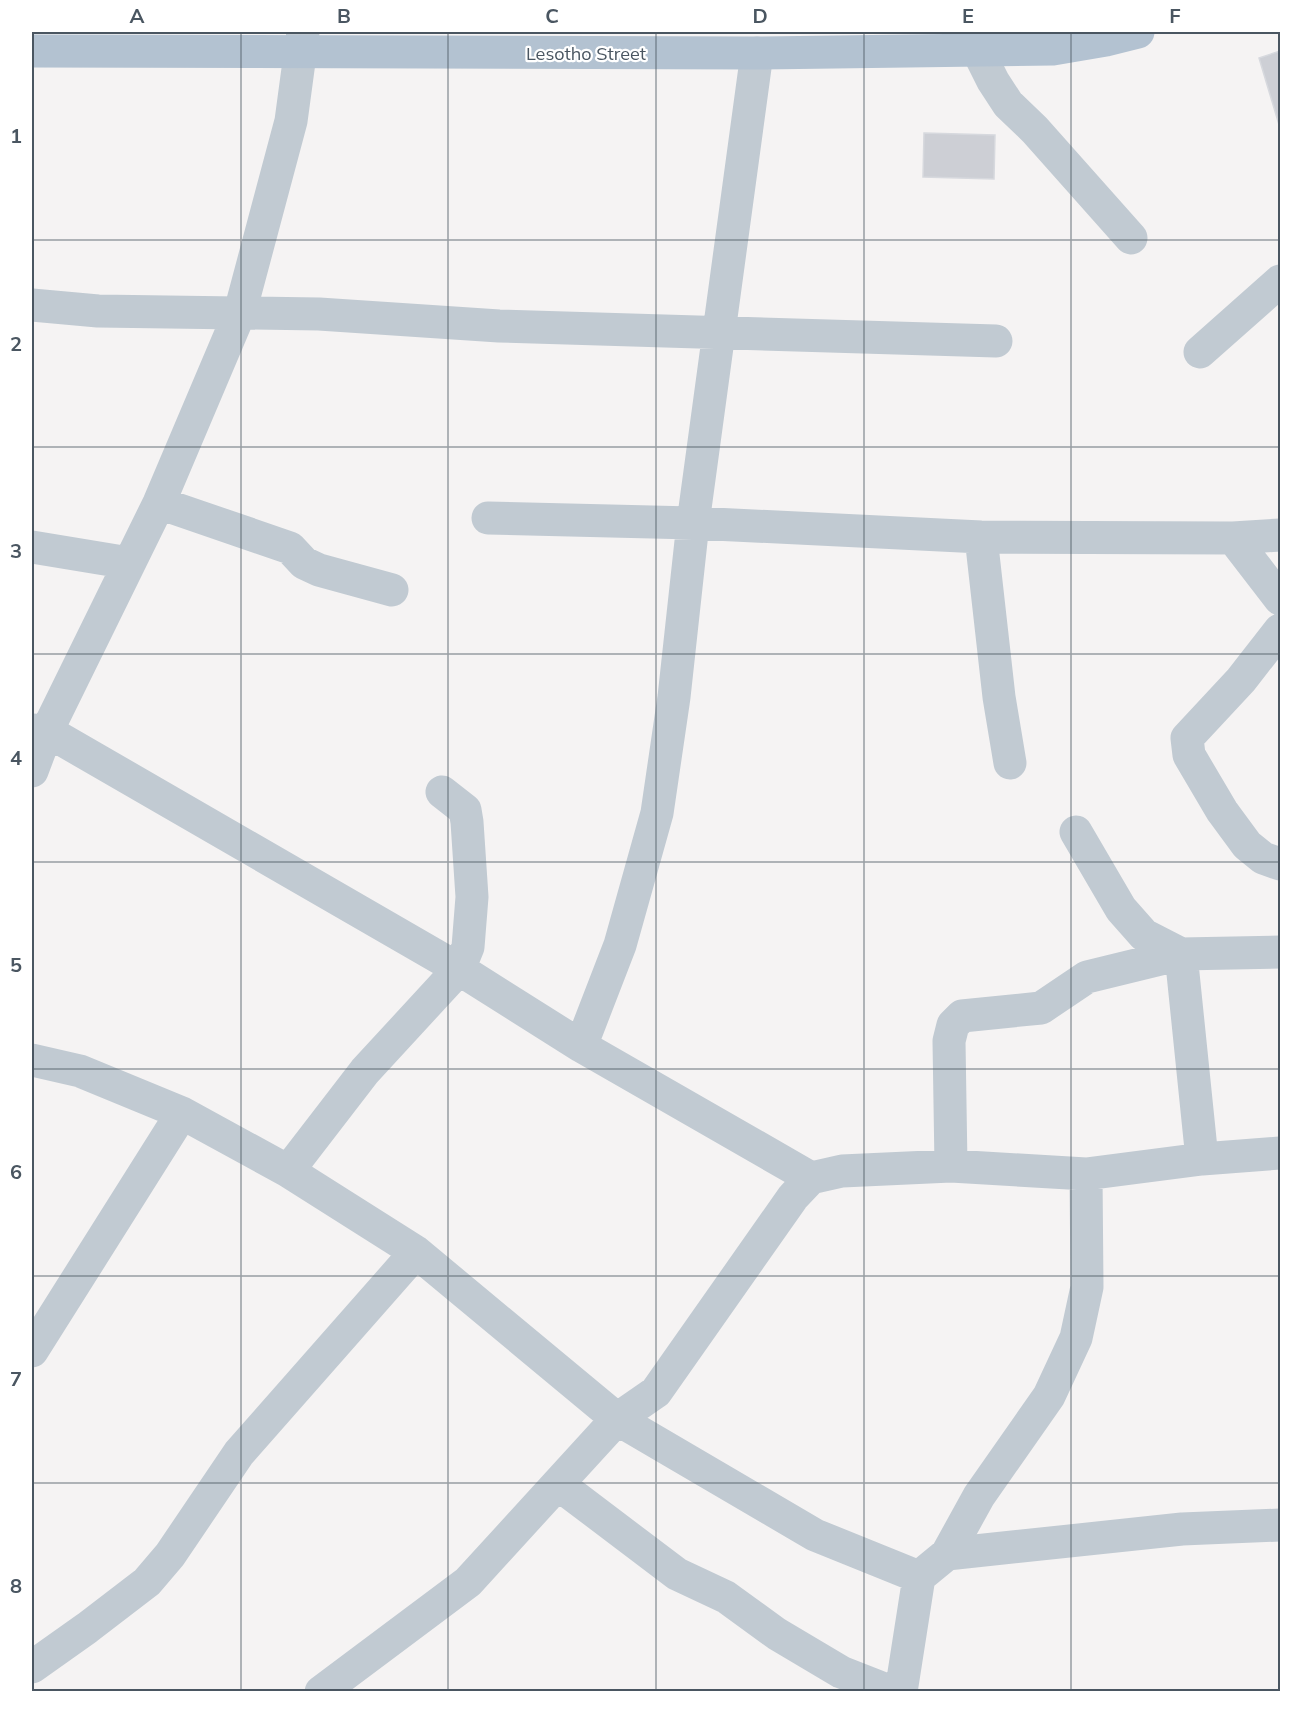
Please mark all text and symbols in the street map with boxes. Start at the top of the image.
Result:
text: A [130,3,145,28]
text: B [337,3,351,28]
text: C [545,3,559,28]
text: D [752,3,768,28]
text: E [962,3,974,28]
text: F [1169,3,1181,28]
street label: Lesotho Street [526,42,646,65]
text: 1 [10,123,22,148]
text: 2 [10,331,22,356]
text: 3 [10,538,22,563]
text: 4 [10,745,22,770]
text: 5 [10,952,22,977]
text: 6 [10,1159,22,1184]
text: 7 [10,1366,22,1391]
text: 8 [10,1573,22,1598]

